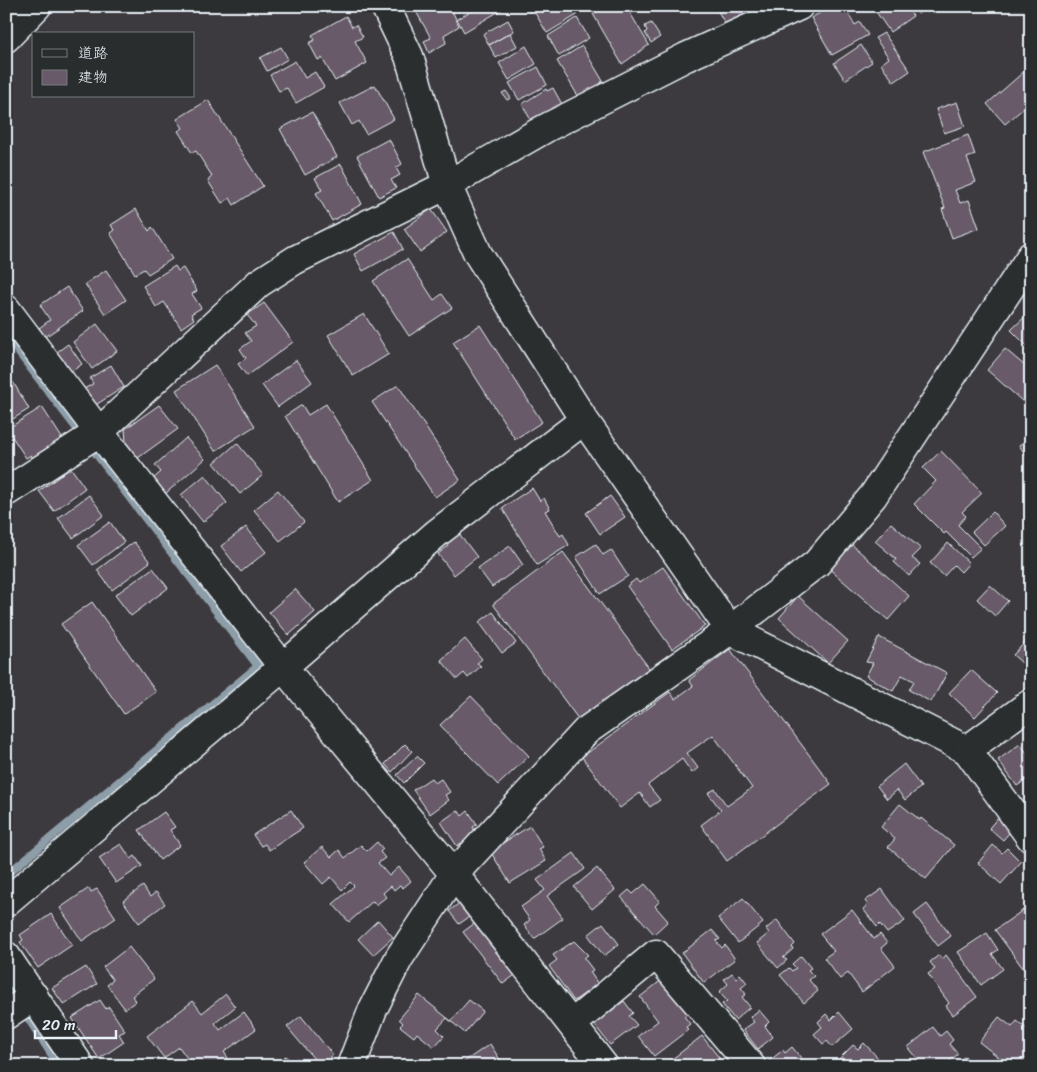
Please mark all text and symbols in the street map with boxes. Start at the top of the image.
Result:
legend [32,32,195,98]
text: 道路 [78,40,108,66]
text: 建物 [78,64,108,90]
scale bar [35,1007,116,1039]
text: 20 m [42,1012,76,1038]

